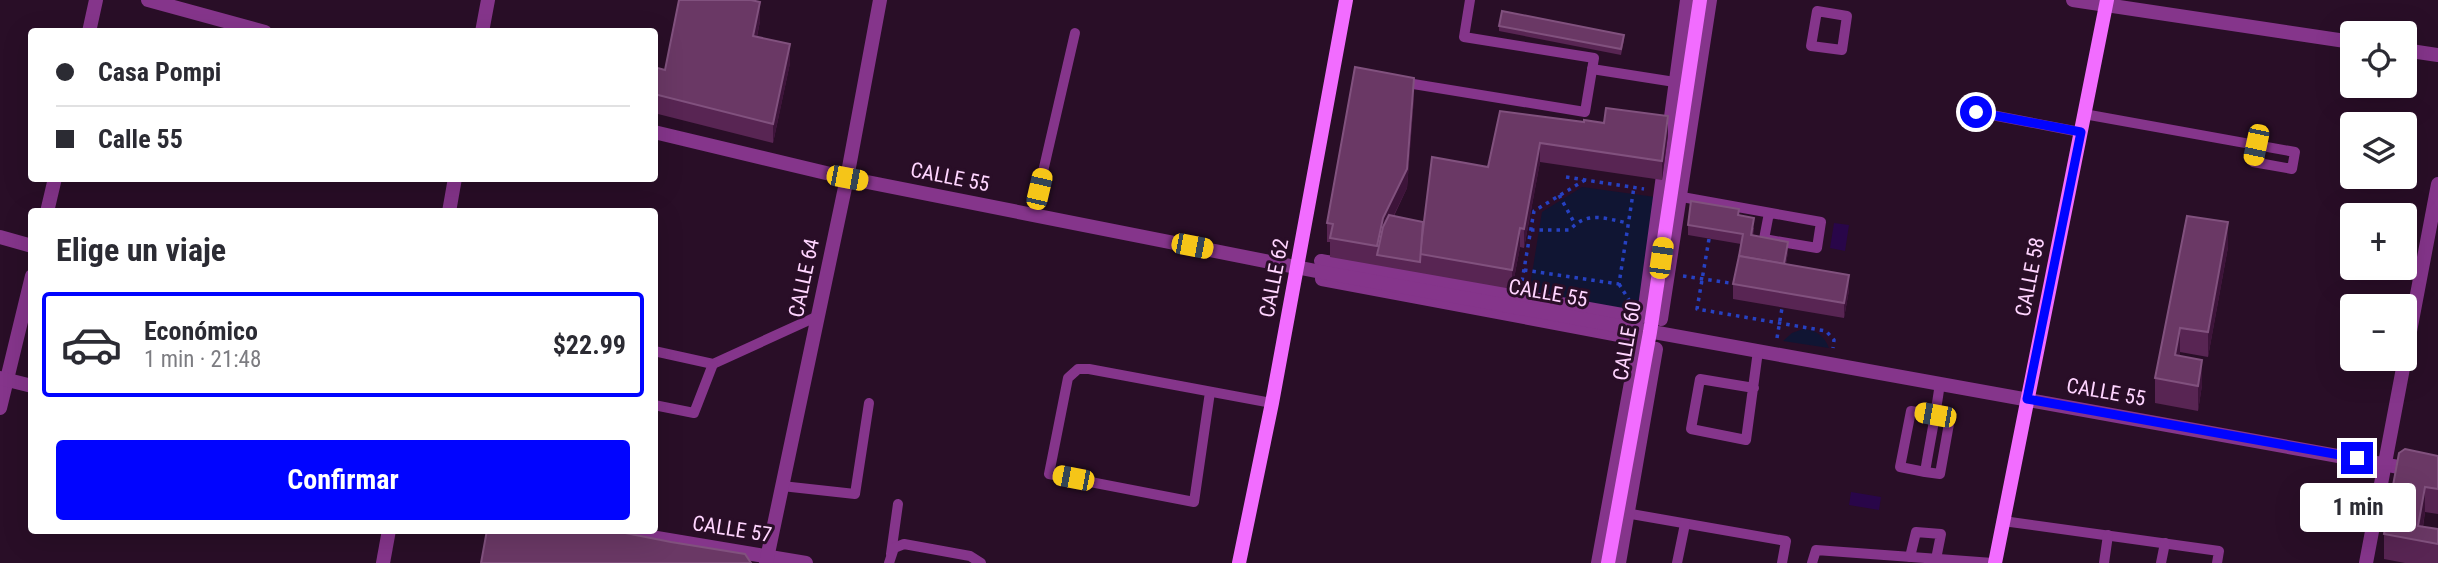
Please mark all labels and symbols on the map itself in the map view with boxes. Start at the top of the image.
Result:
route start [1960,96,1992,128]
car [2242,122,2271,168]
street label: CALLE 55 [908,158,992,196]
car [825,164,870,192]
car [1025,166,1054,212]
car [1170,232,1215,260]
street label: CALLE 58 [2011,235,2049,319]
street label: CALLE 64 [784,236,824,320]
street label: CALLE 62 [1255,236,1293,320]
car [1648,236,1675,280]
street label: CALLE 55 [1507,274,1589,312]
street label: CALLE 60 [1608,300,1646,382]
street label: CALLE 55 [2065,373,2147,411]
car [1913,401,1958,429]
route end [2341,442,2373,474]
car [1051,464,1096,492]
callout: 1 min [2299,482,2415,532]
street label: CALLE 57 [691,511,773,547]

